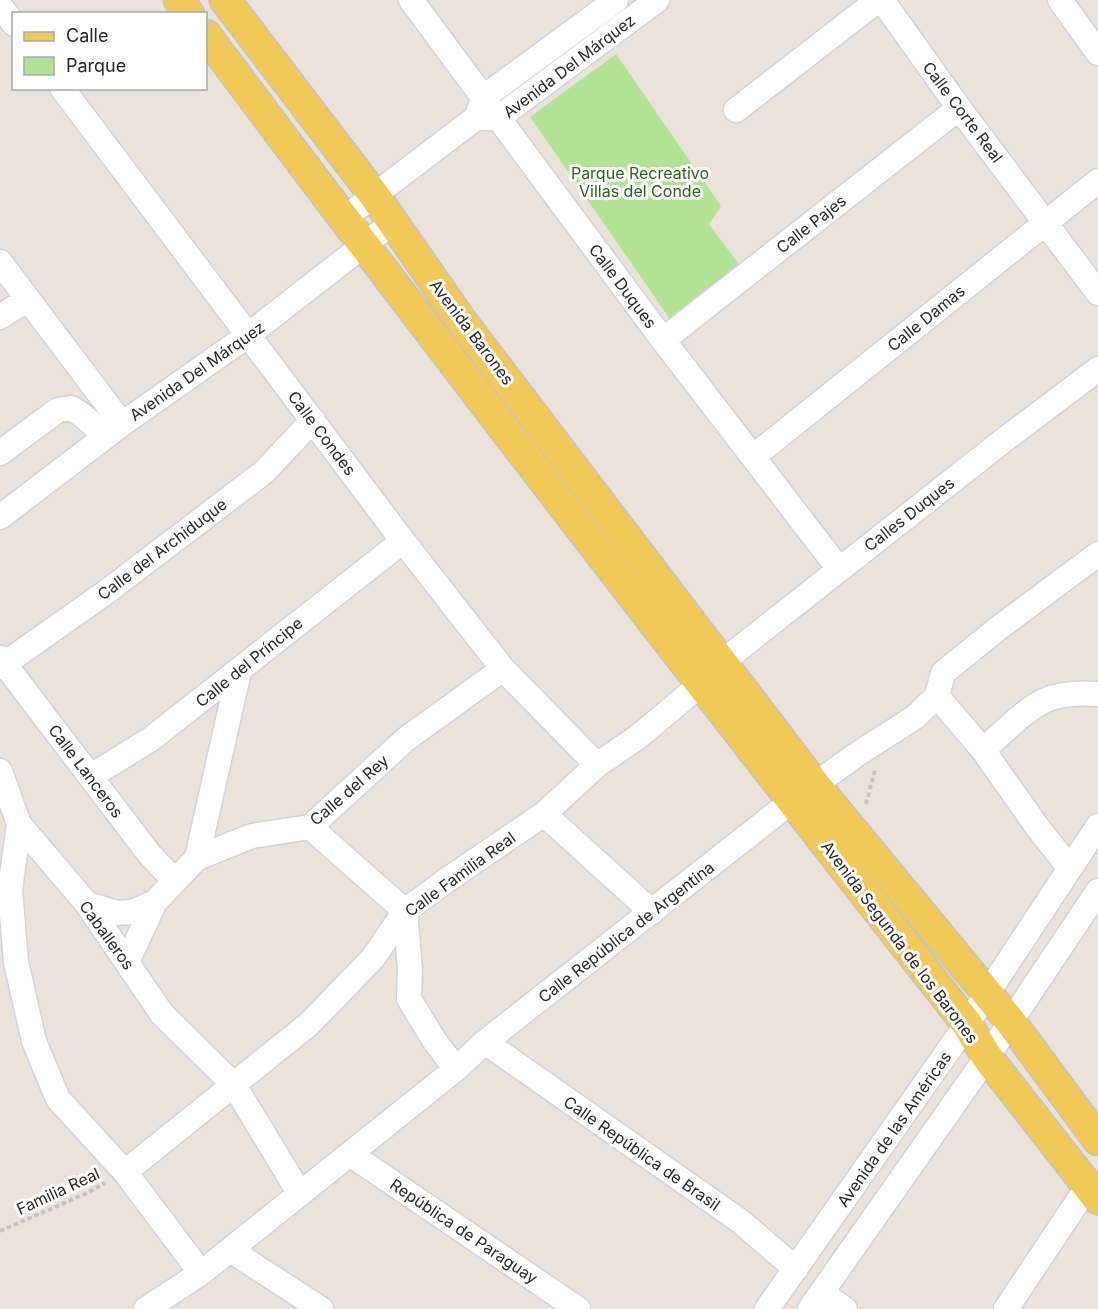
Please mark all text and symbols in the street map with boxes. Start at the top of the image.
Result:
street label: Avenida Del Márquez [499,10,639,122]
legend [12,12,207,90]
text: Calle [66,25,108,46]
text: Parque [66,55,126,76]
street label: Calle Corte Real [919,58,1007,166]
park label: Parque Recreativo Villas del Conde [571,163,709,201]
street label: Calle Pajes [772,191,850,257]
street label: Calle Duques [585,240,661,332]
street label: Avenida Barones [426,275,518,389]
street label: Calle Damas [883,281,969,355]
street label: Avenida Del Márquez [126,317,268,425]
street label: Calle Condes [284,387,360,479]
street label: Calles Duques [860,473,958,555]
street label: Calle del Archiduque [93,494,231,604]
street label: Calle del Príncipe [192,613,306,711]
street label: Calle Lanceros [44,720,128,822]
street label: Calle del Rey [306,750,392,830]
street label: Calle Familia Real [401,827,519,921]
street label: Avenida Segunda de los Barones [817,837,983,1047]
street label: Calle República de Argentina [534,857,718,1007]
street label: Caballeros [75,897,139,973]
street label: Avenida de las Américas [833,1047,955,1211]
street label: Calle República de Brasil [560,1091,724,1215]
street label: Familia Real [13,1163,103,1219]
street label: República de Paraguay [386,1174,542,1288]

